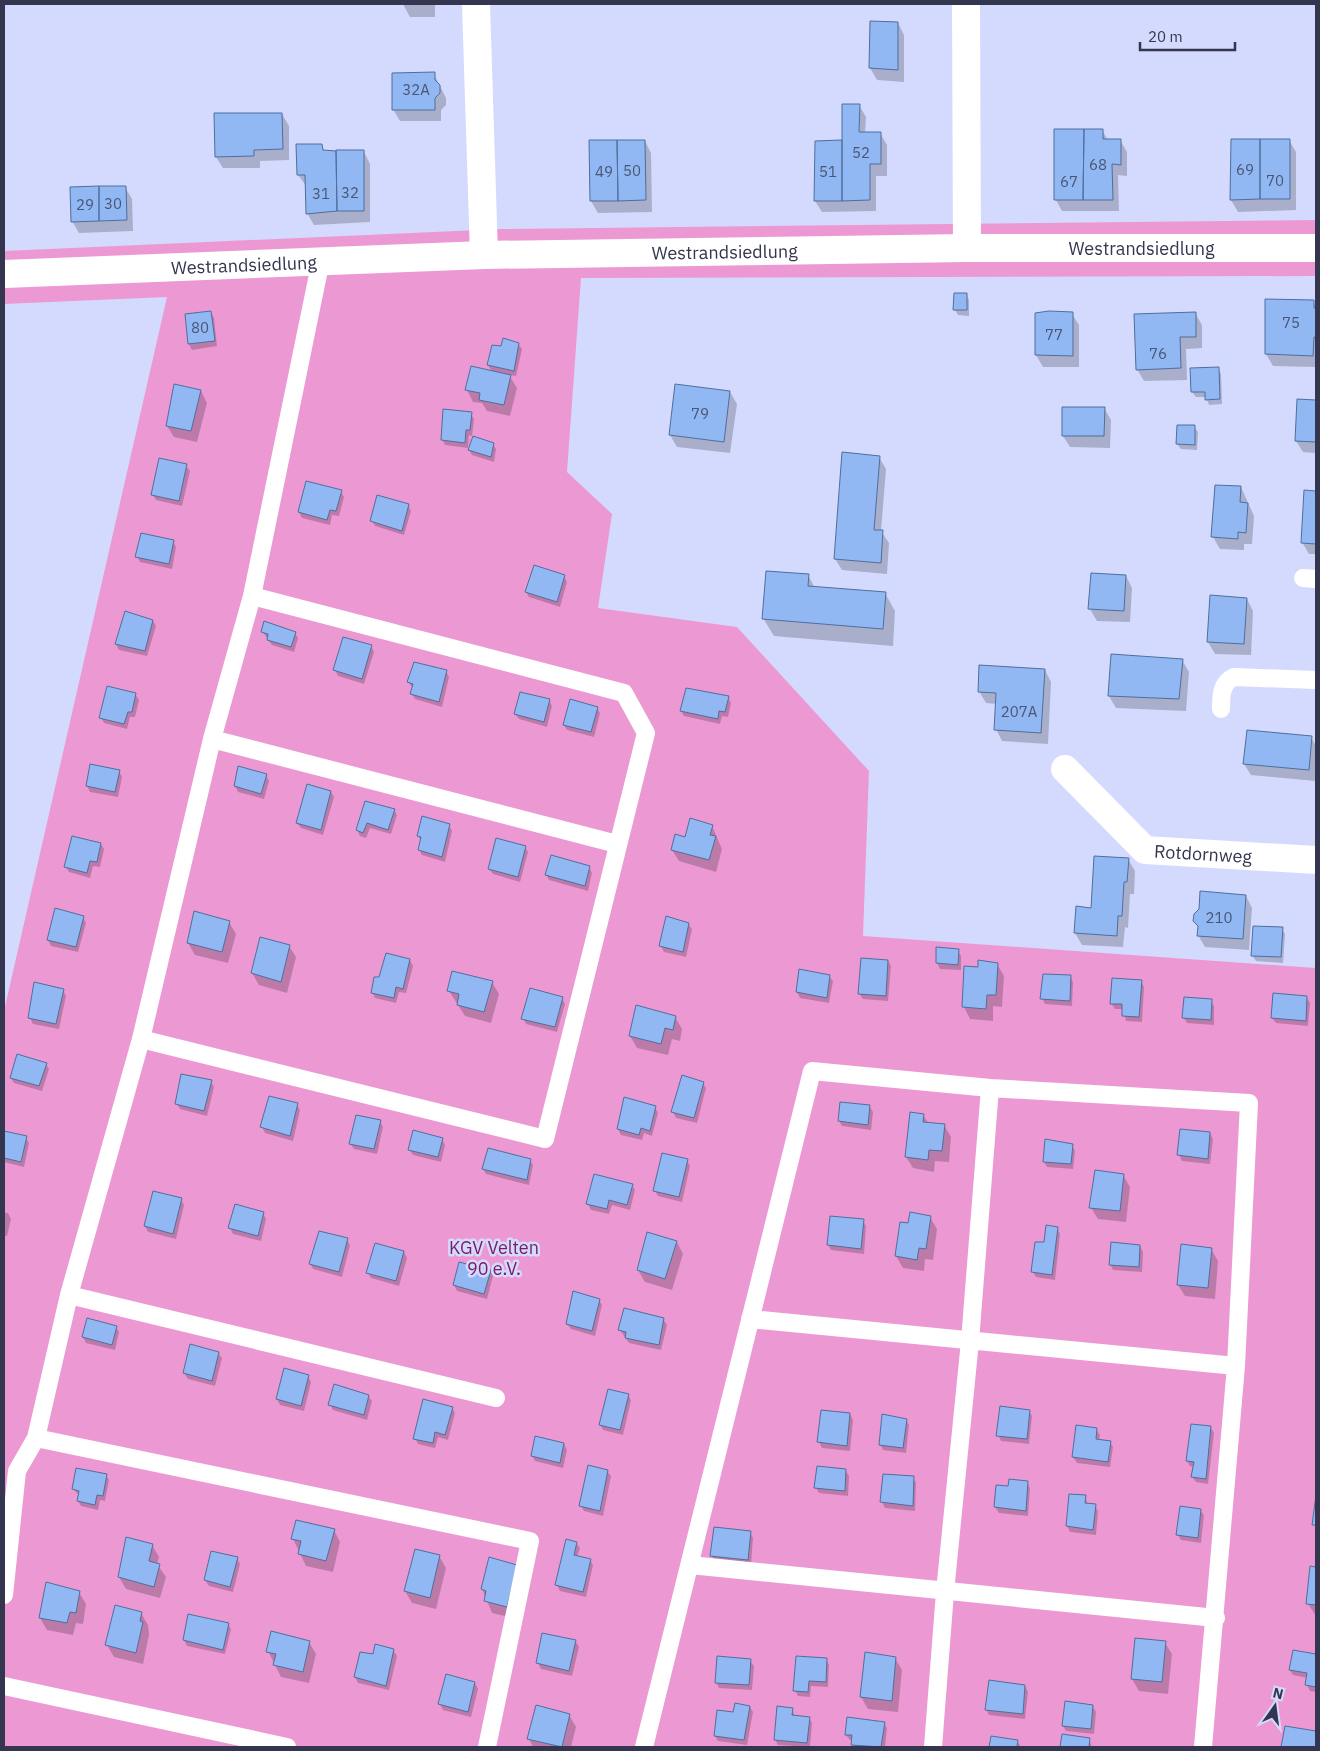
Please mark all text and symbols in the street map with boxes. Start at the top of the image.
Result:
scale bar [1140,20,1235,52]
text: 20 m [1148,27,1183,46]
house number: 32A [402,80,430,99]
house number: 52 [852,143,870,162]
house number: 68 [1089,155,1107,174]
house number: 69 [1236,160,1254,179]
house number: 50 [623,161,641,180]
house number: 49 [595,162,613,181]
house number: 51 [819,162,837,181]
house number: 70 [1266,171,1284,190]
house number: 67 [1060,172,1078,191]
house number: 32 [341,183,359,202]
house number: 31 [312,184,330,203]
house number: 30 [104,194,122,213]
house number: 29 [76,195,94,214]
street label: Westrandsiedlung [1069,237,1215,260]
street label: Westrandsiedlung [651,239,798,264]
street label: Westrandsiedlung [170,250,318,279]
house number: 75 [1282,313,1300,332]
house number: 80 [191,318,209,337]
house number: 77 [1045,325,1063,344]
house number: 76 [1149,344,1167,363]
house number: 79 [691,404,709,423]
house number: 207A [1001,702,1038,721]
street label: Rotdornweg [1153,839,1253,868]
house number: 210 [1205,908,1233,927]
park label: KGV Velten 90 e.V. [449,1236,539,1280]
north arrow [1250,1681,1300,1731]
text: N [1271,1683,1285,1703]

